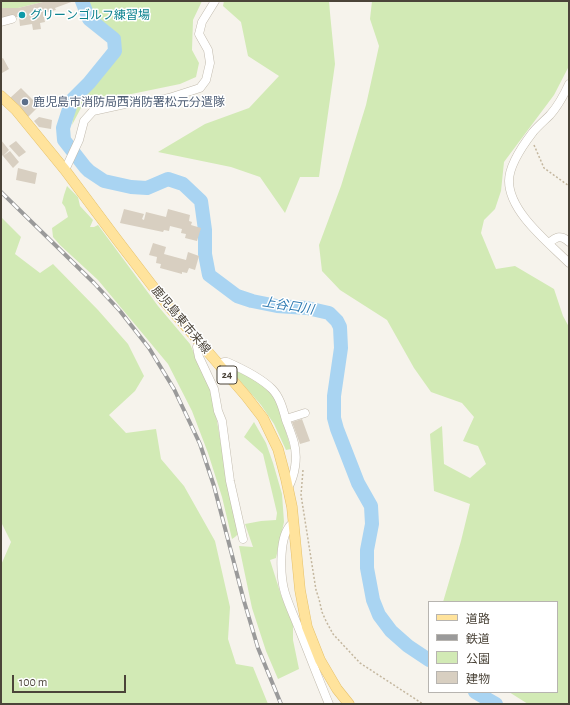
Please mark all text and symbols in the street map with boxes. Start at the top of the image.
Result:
place label: グリーンゴルフ練習場 [30,8,150,22]
marker: グリーンゴルフ練習場 [17,10,27,20]
place label: 鹿児島市消防局西消防署松元分遣隊 [33,95,225,109]
marker: 鹿児島市消防局西消防署松元分遣隊 [20,97,30,107]
street label: 鹿児島東市来線 [148,283,214,357]
water label: 上谷口川 [261,294,315,318]
road number: 24 [217,366,237,384]
legend [428,601,558,693]
text: 道路 [466,613,490,625]
text: 鉄道 [466,633,490,645]
text: 公園 [466,653,490,665]
scale bar [14,667,128,693]
text: 建物 [466,673,490,685]
text: 100 m [19,676,47,688]

